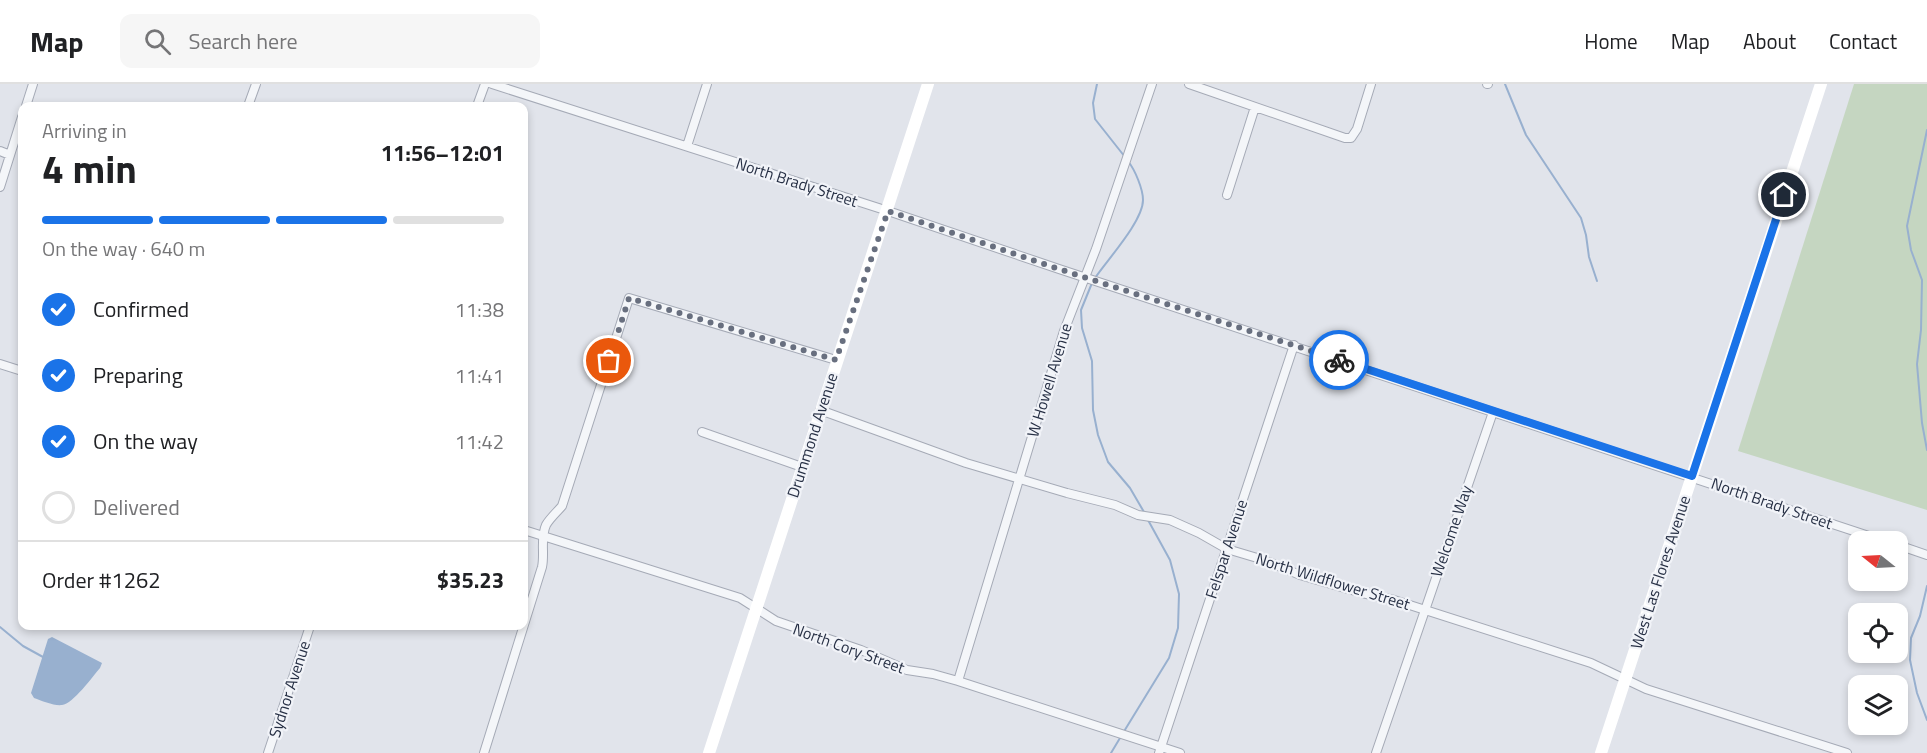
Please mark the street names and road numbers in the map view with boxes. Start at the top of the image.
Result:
street label: North Brady Street [733,151,861,213]
street label: W Howell Avenue [1020,320,1078,440]
street label: Drummond Avenue [780,369,844,501]
street label: North Brady Street [1708,471,1836,535]
street label: Welcome Way [1424,482,1478,580]
street label: West Las Flores Avenue [1624,492,1696,652]
street label: Felspar Avenue [1199,496,1253,602]
street label: North Wildflower Street [1253,546,1413,616]
street label: North Cory Street [790,617,909,679]
street label: Sydnor Avenue [262,637,316,741]

